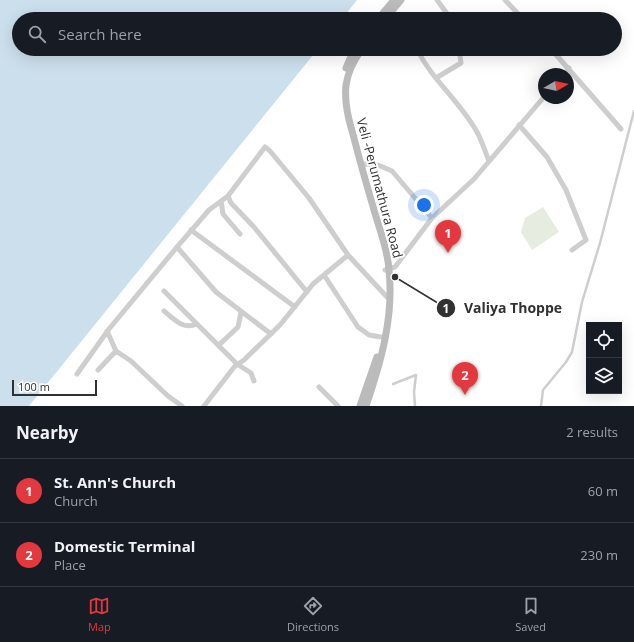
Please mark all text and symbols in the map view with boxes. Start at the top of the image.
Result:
search box [12,12,622,56]
icon: search [26,23,48,45]
text: Search here [58,24,142,44]
north arrow [538,68,574,104]
street label: Veli -Perumathura Road [353,116,407,260]
your location [414,195,434,215]
pin: 1 [435,220,461,253]
callout: Valiya Thoppe [436,295,570,321]
text: Valiya Thoppe [464,298,562,317]
text: 1 [443,300,449,317]
map controls [586,322,622,394]
button: locate [586,322,622,358]
button: layers [586,358,622,394]
pin: 2 [452,362,478,395]
scale bar [12,378,97,397]
text: 100 m [18,379,50,394]
text: Nearby [16,421,78,444]
text: 2 results [566,423,618,441]
text: St. Ann's Church [54,472,176,492]
text: 1 [25,482,33,500]
text: 60 m [588,482,618,500]
text: Church [54,492,98,510]
text: Domestic Terminal [54,536,195,556]
text: 2 [25,546,33,564]
text: 230 m [580,546,618,564]
text: Place [54,556,86,574]
tab: Map [88,595,111,634]
tab: Directions [287,595,339,634]
tab: Saved [515,595,546,634]

